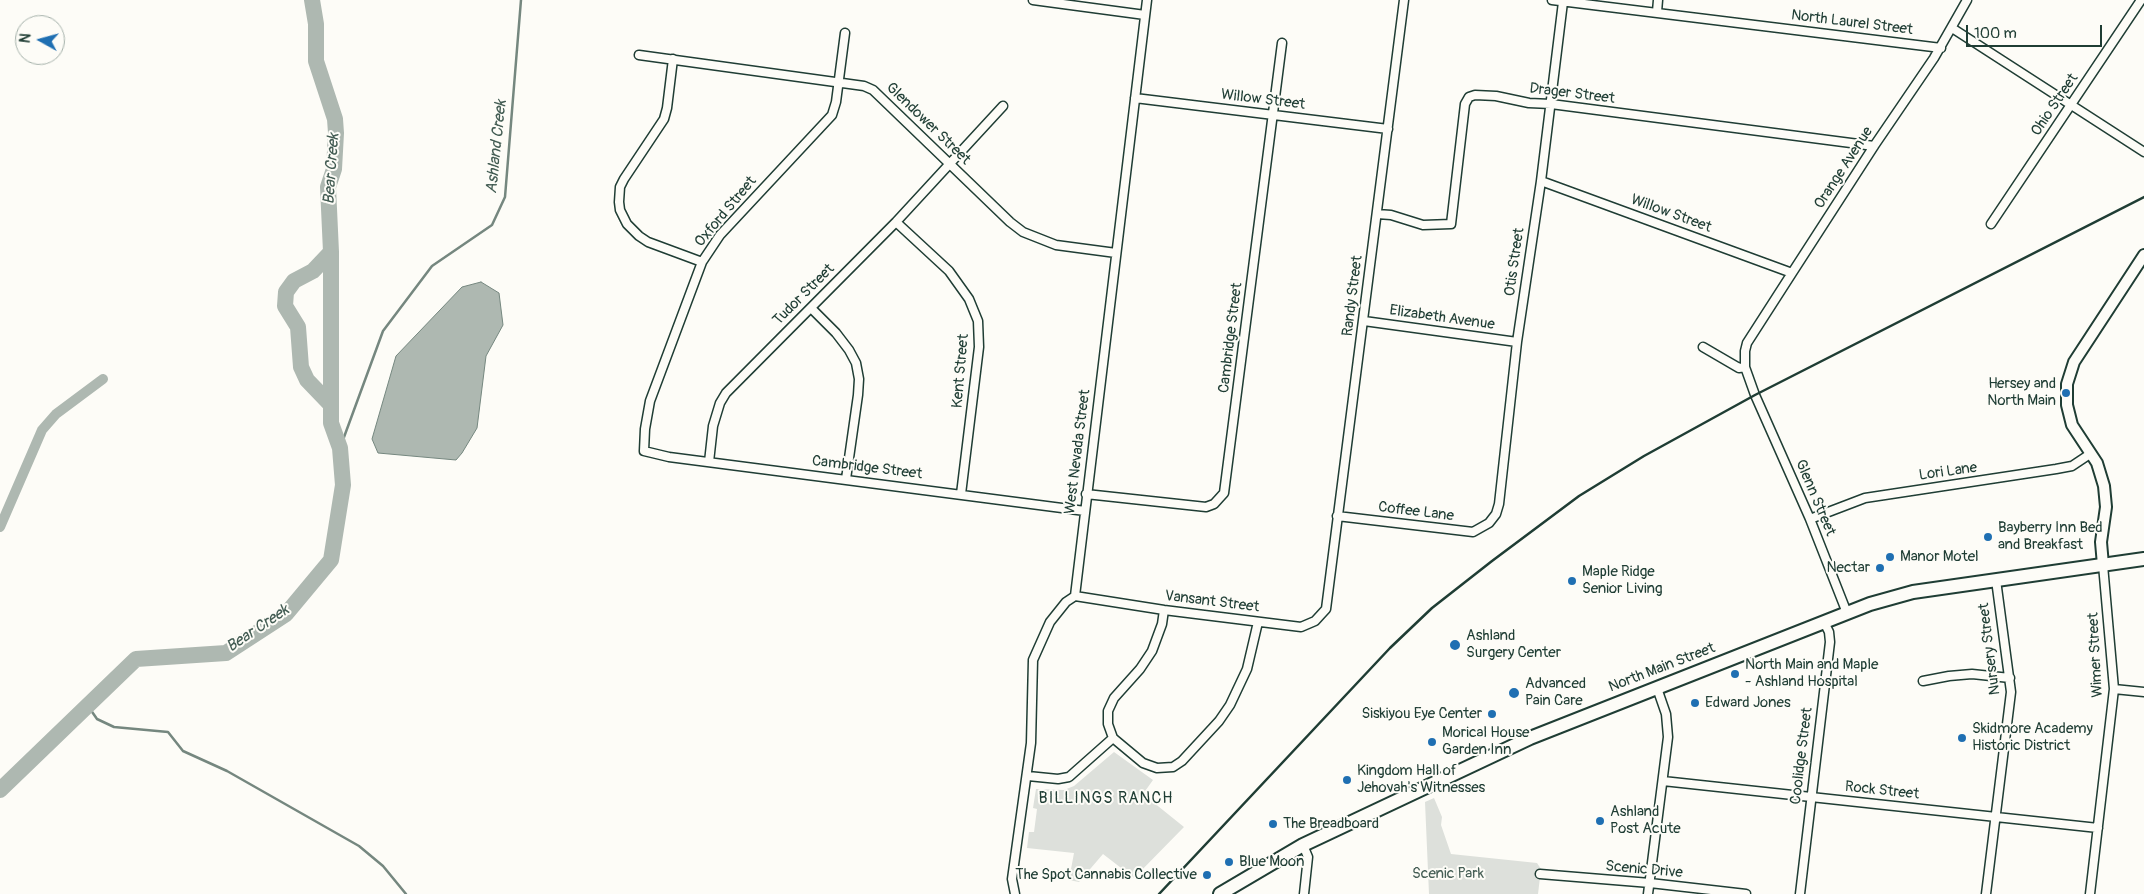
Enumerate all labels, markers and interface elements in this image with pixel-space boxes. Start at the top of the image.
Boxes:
street label: North Laurel Street [1790,7,1914,39]
north arrow [15,15,65,65]
scale bar [1969,15,2105,47]
text: 100 m [1974,24,2017,43]
text: N [17,32,35,44]
street label: Ohio Street [2028,70,2082,140]
street label: Glendower Street [882,79,974,169]
street label: Drager Street [1528,80,1616,108]
street label: Willow Street [1220,86,1306,114]
water label: Ashland Creek [483,99,511,195]
street label: Orange Avenue [1811,124,1877,212]
water label: Bear Creek [320,133,344,205]
street label: Oxford Street [691,173,761,251]
street label: Willow Street [1628,191,1714,237]
street label: Otis Street [1501,227,1529,297]
street label: Randy Street [1339,255,1367,337]
street label: Tudor Street [769,260,839,330]
street label: Cambridge Street [1215,282,1247,394]
street label: Elizabeth Avenue [1388,302,1496,334]
street label: Kent Street [949,333,973,409]
place label: Hersey and North Main [1987,375,2056,410]
marker: Hersey and North Main [2060,387,2072,399]
street label: West Nevada Street [1061,389,1095,515]
street label: Cambridge Street [811,452,923,484]
street label: Glenn Street [1791,457,1839,539]
street label: Lori Lane [1918,459,1978,485]
street label: Coffee Lane [1377,498,1455,526]
place label: Bayberry Inn Bed and Breakfast [1998,519,2103,554]
marker: Bayberry Inn Bed and Breakfast [1982,531,1994,543]
place label: Manor Motel [1900,548,1979,566]
marker: Manor Motel [1884,551,1896,563]
place label: Nectar [1826,559,1870,577]
marker: Nectar [1874,562,1886,574]
place label: Maple Ridge Senior Living [1582,563,1663,598]
marker: Maple Ridge Senior Living [1566,575,1578,587]
street label: Vansant Street [1164,587,1260,617]
water label: Bear Creek [223,601,293,657]
street label: Nursery Street [1975,602,2005,696]
street label: Wimer Street [2085,612,2107,698]
place label: Ashland Surgery Center [1466,627,1561,662]
marker: Ashland Surgery Center [1448,638,1462,652]
street label: North Main Street [1606,639,1718,697]
place label: North Main and Maple - Ashland Hospital [1745,656,1878,691]
marker: North Main and Maple - Ashland Hospital [1729,668,1741,680]
place label: Advanced Pain Care [1525,675,1586,710]
marker: Advanced Pain Care [1507,686,1521,700]
place label: Edward Jones [1705,694,1791,712]
marker: Edward Jones [1689,697,1701,709]
place label: Siskiyou Eye Center [1361,705,1482,723]
street label: Coolidge Street [1787,706,1817,806]
marker: Siskiyou Eye Center [1486,708,1498,720]
place label: Skidmore Academy Historic District [1972,720,2093,755]
place label: Morical House Garden Inn [1442,724,1529,759]
marker: Skidmore Academy Historic District [1956,732,1968,744]
marker: Morical House Garden Inn [1426,736,1438,748]
place label: Kingdom Hall of Jehovah's Witnesses [1357,762,1485,797]
marker: Kingdom Hall of Jehovah's Witnesses [1341,774,1353,786]
street label: Rock Street [1844,778,1920,804]
district label: BILLINGS RANCH [1037,789,1175,809]
place label: Ashland Post Acute [1610,803,1681,838]
place label: The Breadboard [1283,815,1379,833]
marker: Ashland Post Acute [1594,815,1606,827]
marker: The Breadboard [1267,818,1279,830]
place label: Blue Moon [1239,853,1305,871]
marker: Blue Moon [1223,856,1235,868]
street label: Scenic Drive [1605,858,1683,882]
park label: Scenic Park [1412,865,1484,883]
place label: The Spot Cannabis Collective [1015,866,1197,884]
marker: The Spot Cannabis Collective [1201,869,1213,881]

